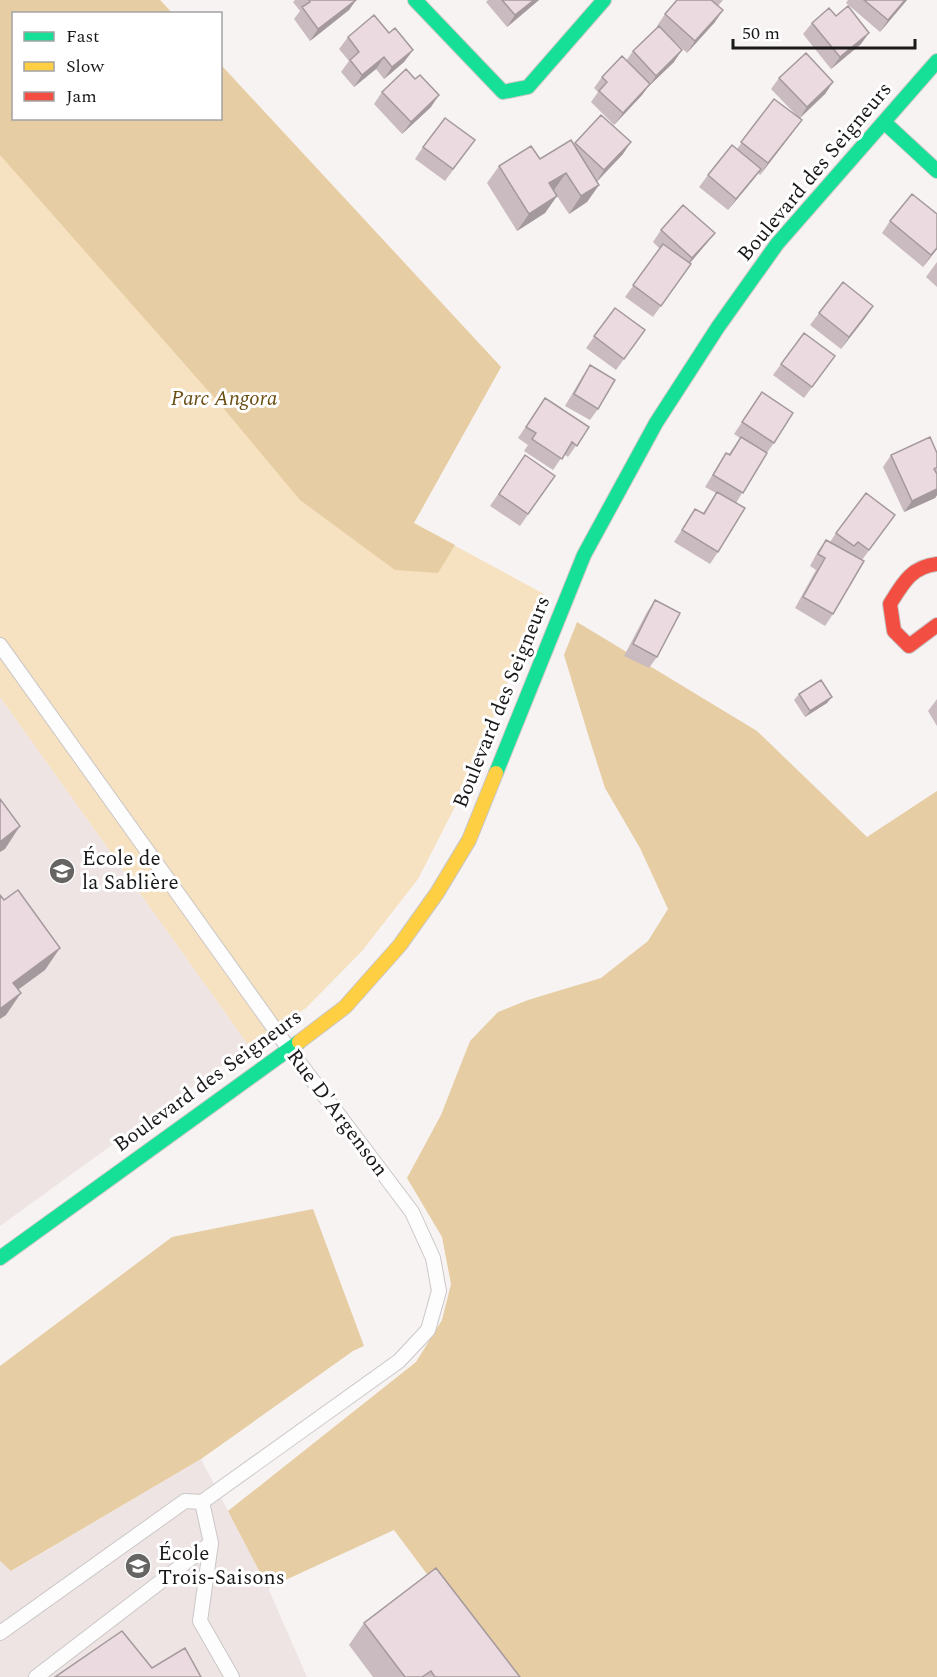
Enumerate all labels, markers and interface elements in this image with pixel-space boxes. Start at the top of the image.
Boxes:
legend [12,12,222,120]
scale bar [733,12,914,50]
text: 50 m [742,20,780,47]
text: Fast [66,23,99,50]
text: Slow [66,53,105,80]
street label: Boulevard des Seigneurs [730,75,900,269]
text: Jam [66,83,97,110]
park label: Parc Angora [171,383,278,415]
street label: Boulevard des Seigneurs [445,591,559,813]
place label: École de la Sablière [82,843,179,899]
school or university icon: École de la Sablière [47,856,77,886]
street label: Boulevard des Seigneurs [107,1001,309,1161]
street label: Rue D'Argenson [278,1042,396,1184]
place label: École Trois-Saisons [158,1538,285,1594]
school or university icon: École Trois-Saisons [123,1551,153,1581]

